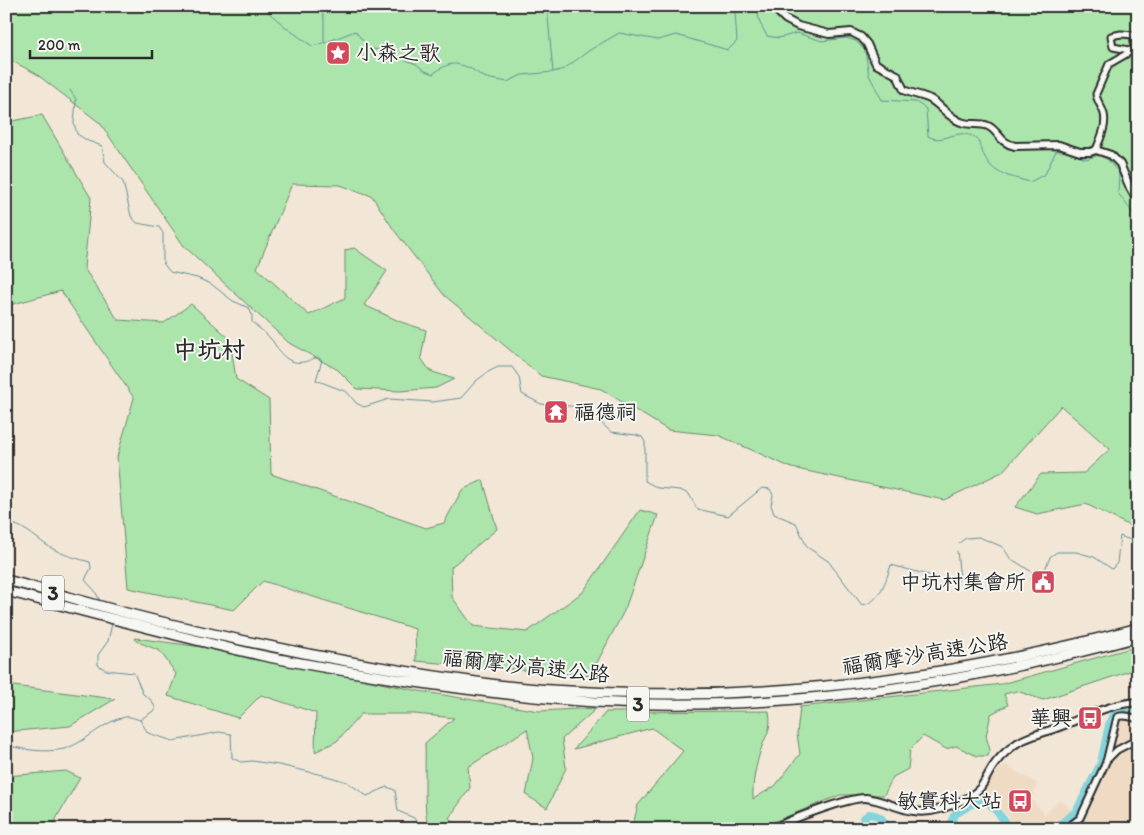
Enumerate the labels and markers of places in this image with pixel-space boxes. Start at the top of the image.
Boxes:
place icon: 小森之歌 [325,40,351,66]
place label: 小森之歌 [356,40,440,65]
temple icon: 福德祠 [543,399,569,425]
place label: 福德祠 [574,399,637,424]
place label: 中坑村集會所 [900,569,1026,594]
public building icon: 中坑村集會所 [1030,569,1056,595]
place label: 華興 [1030,705,1072,730]
bus stop icon: 華興 [1077,705,1103,731]
place label: 敏實科大站 [897,788,1002,813]
bus stop icon: 敏實科大站 [1007,788,1033,814]

